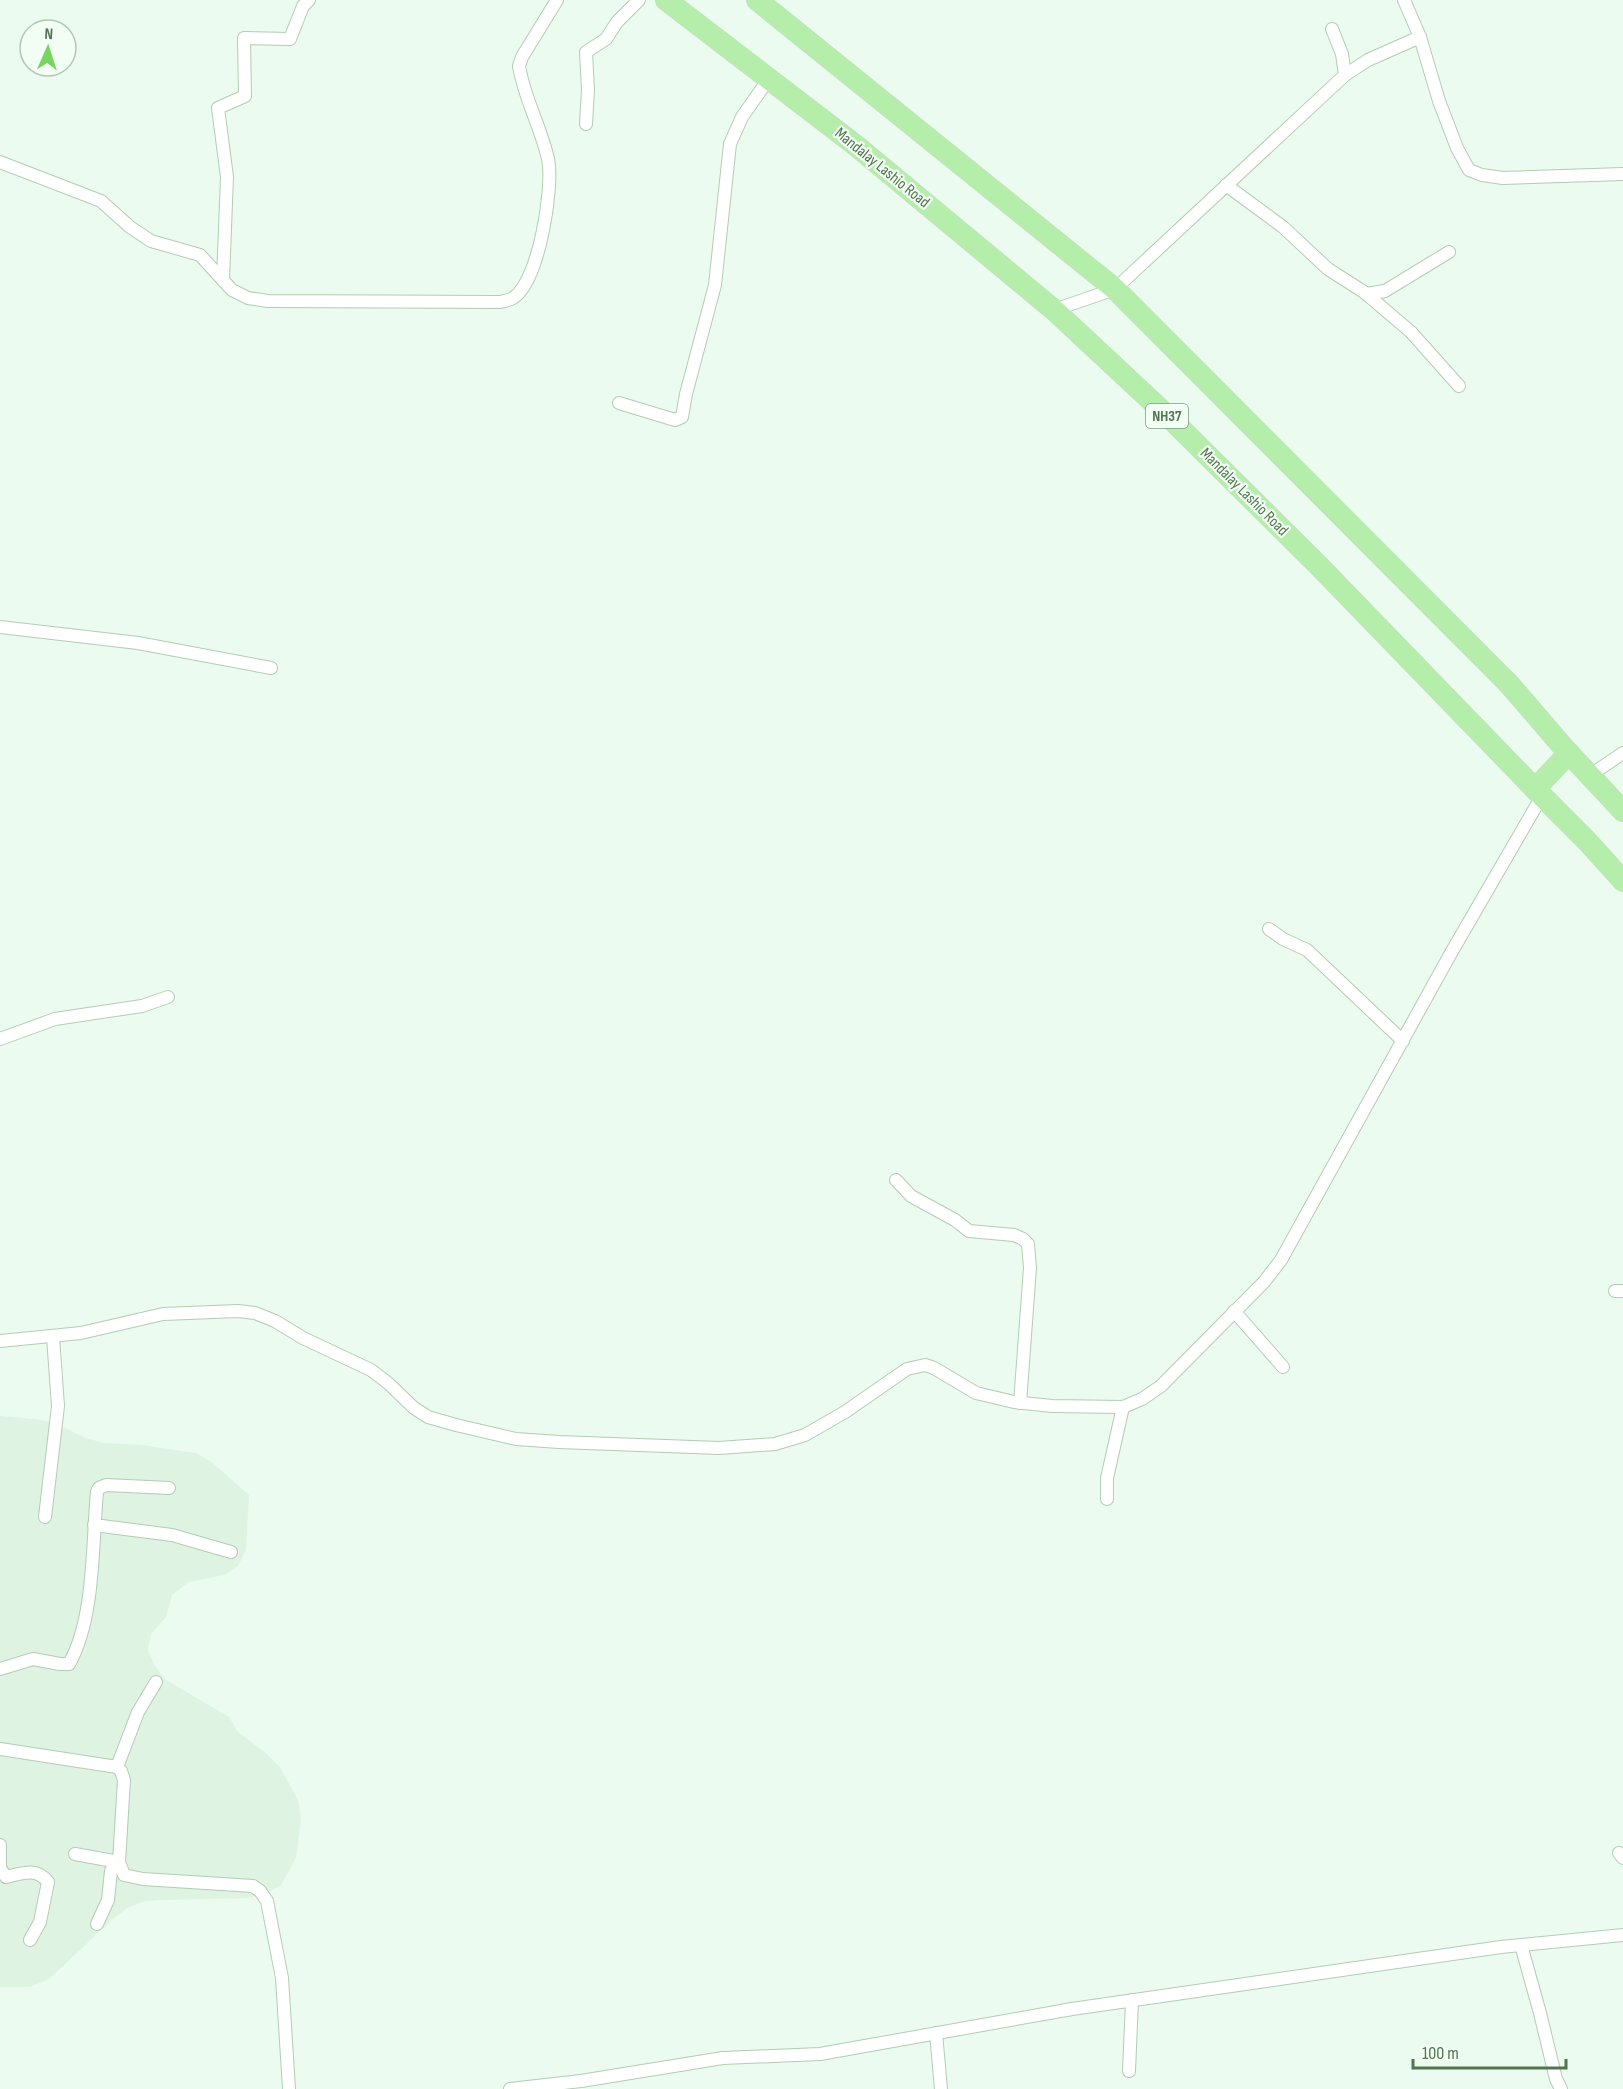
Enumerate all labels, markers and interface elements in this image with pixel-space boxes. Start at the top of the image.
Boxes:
north arrow [18,18,78,78]
text: N [44,25,53,44]
street label: Mandalay Lashio Road [831,124,933,212]
road number: NH37 [1146,404,1188,428]
street label: Mandalay Lashio Road [1196,444,1292,540]
scale bar [1413,2032,1566,2070]
text: 100 m [1422,2043,1459,2064]

